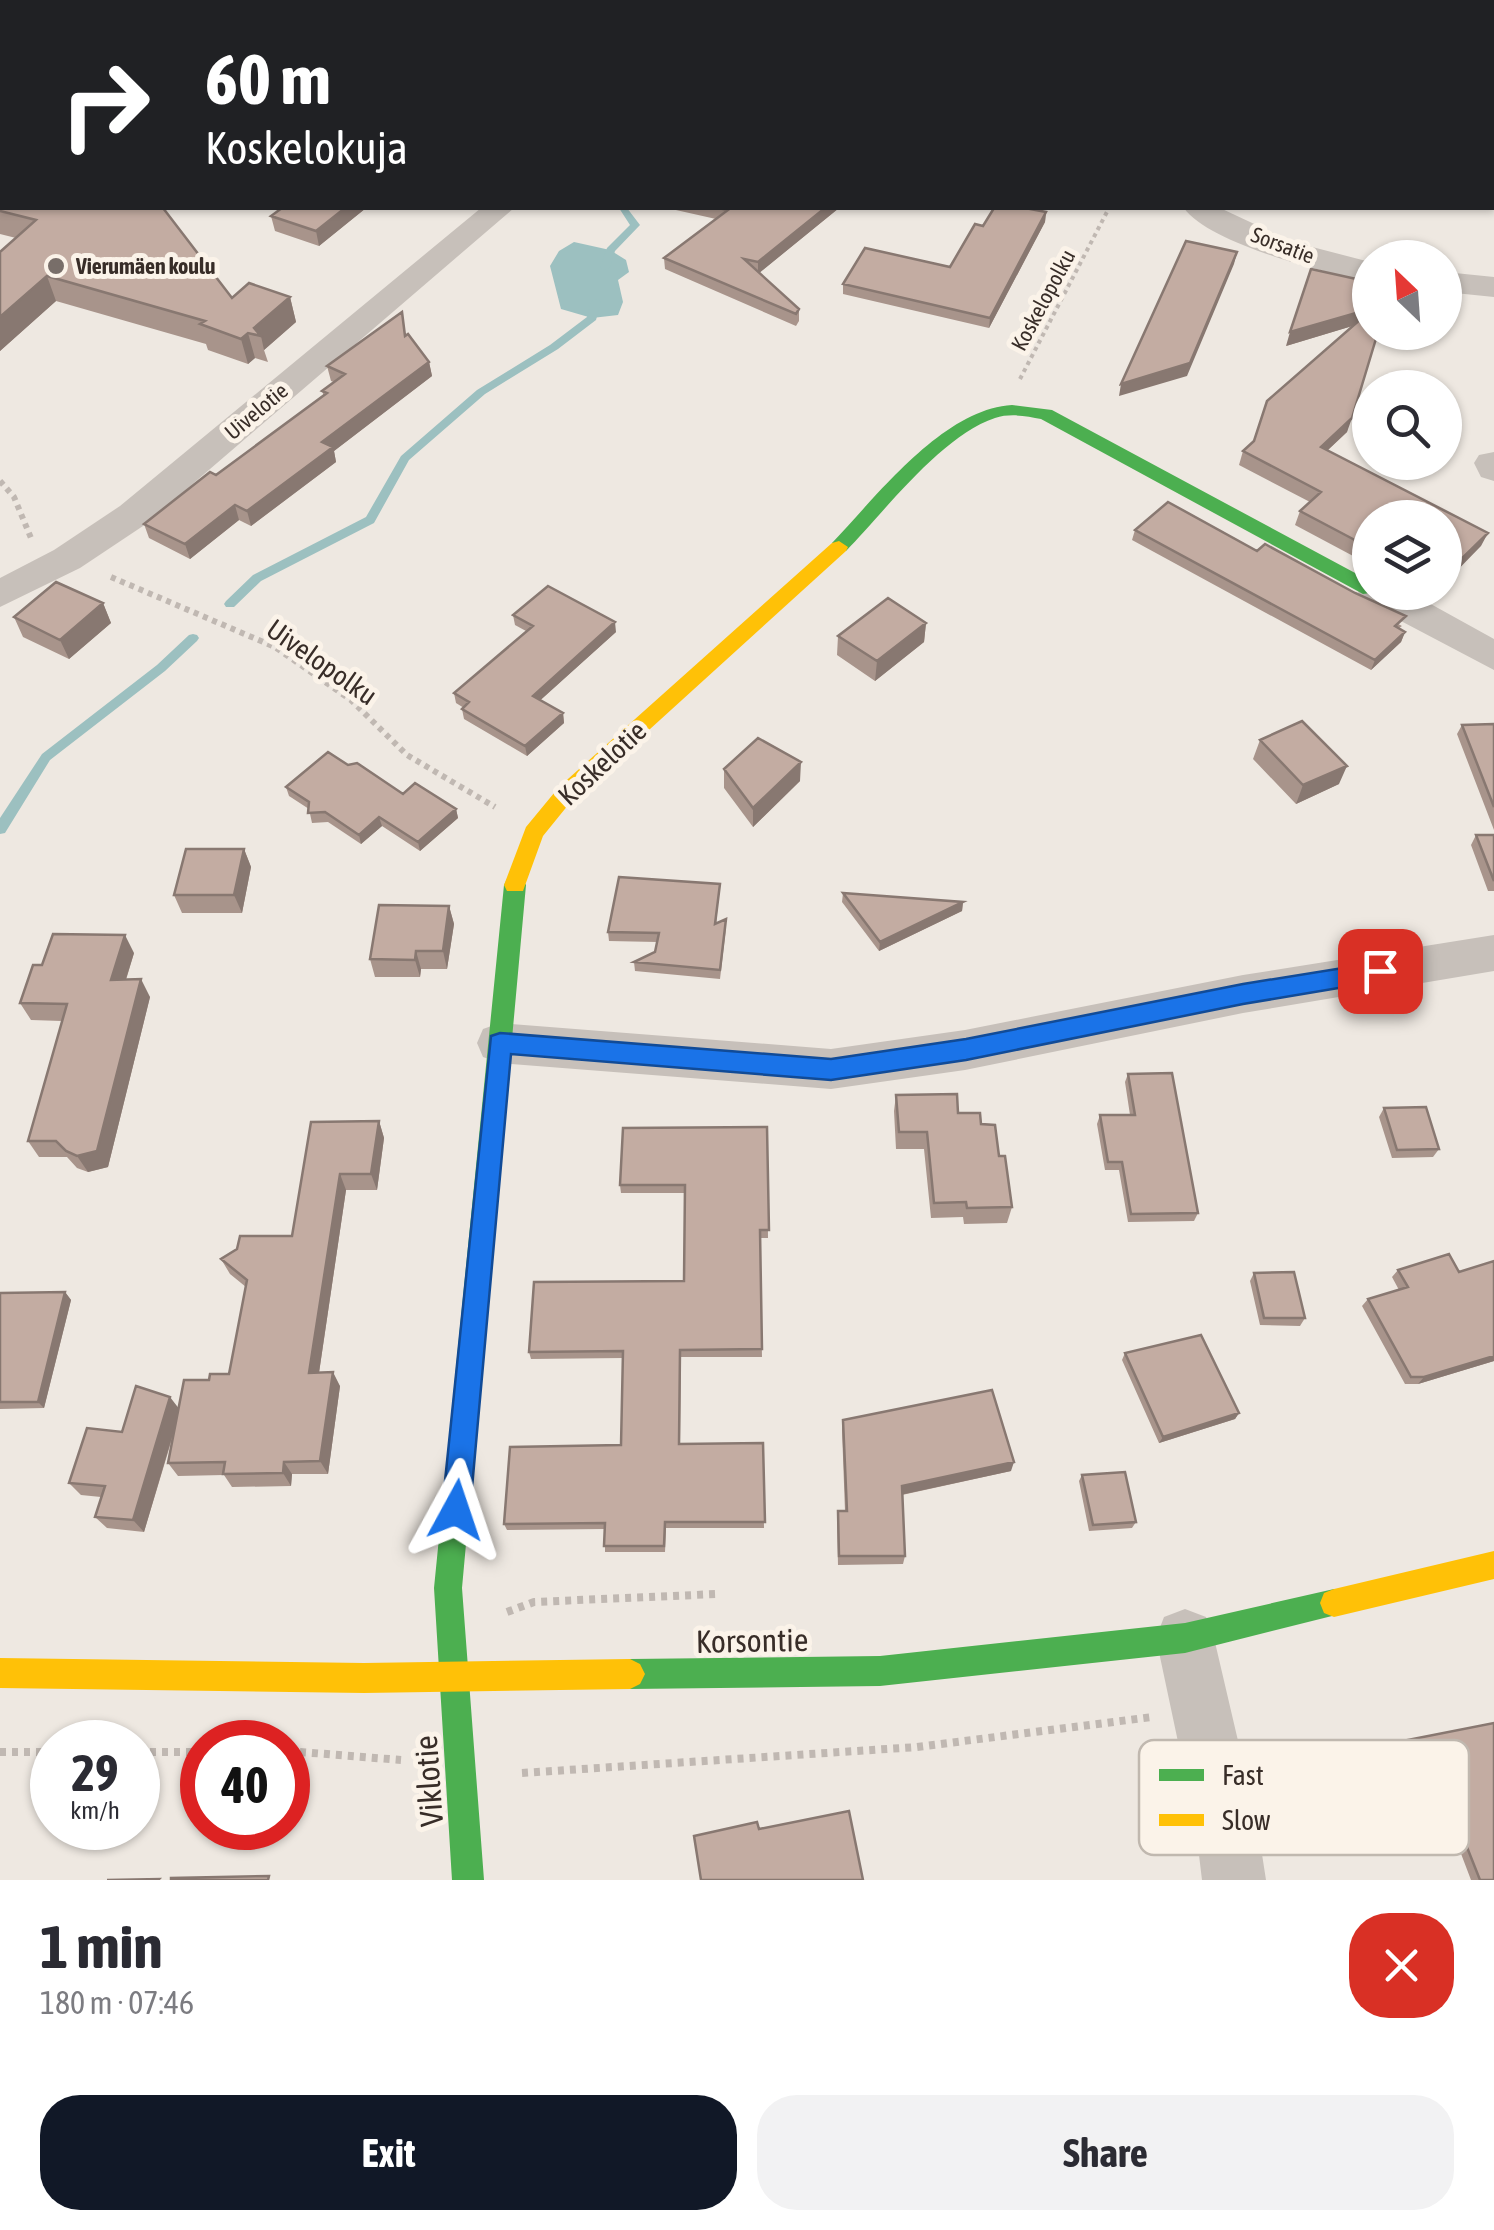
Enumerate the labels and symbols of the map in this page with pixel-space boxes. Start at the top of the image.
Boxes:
street label: Sorsatie [1248,221,1318,269]
north arrow [1352,240,1462,350]
street label: Koskelopolku [1006,245,1080,355]
place label: Vierumäen koulu [75,253,215,279]
marker: Vierumäen koulu [45,255,67,277]
street label: Uivelotie [219,377,293,445]
street label: Uivelopolku [261,612,383,712]
street label: Koskelotie [552,714,652,812]
pin [1338,929,1423,1014]
position arrow [404,1458,508,1562]
street label: Korsontie [695,1621,809,1660]
speed limit sign: 40 [180,1720,310,1850]
street label: Viklotie [407,1734,450,1828]
legend [1139,1740,1469,1855]
text: Fast [1222,1759,1264,1791]
text: Slow [1222,1804,1271,1836]

